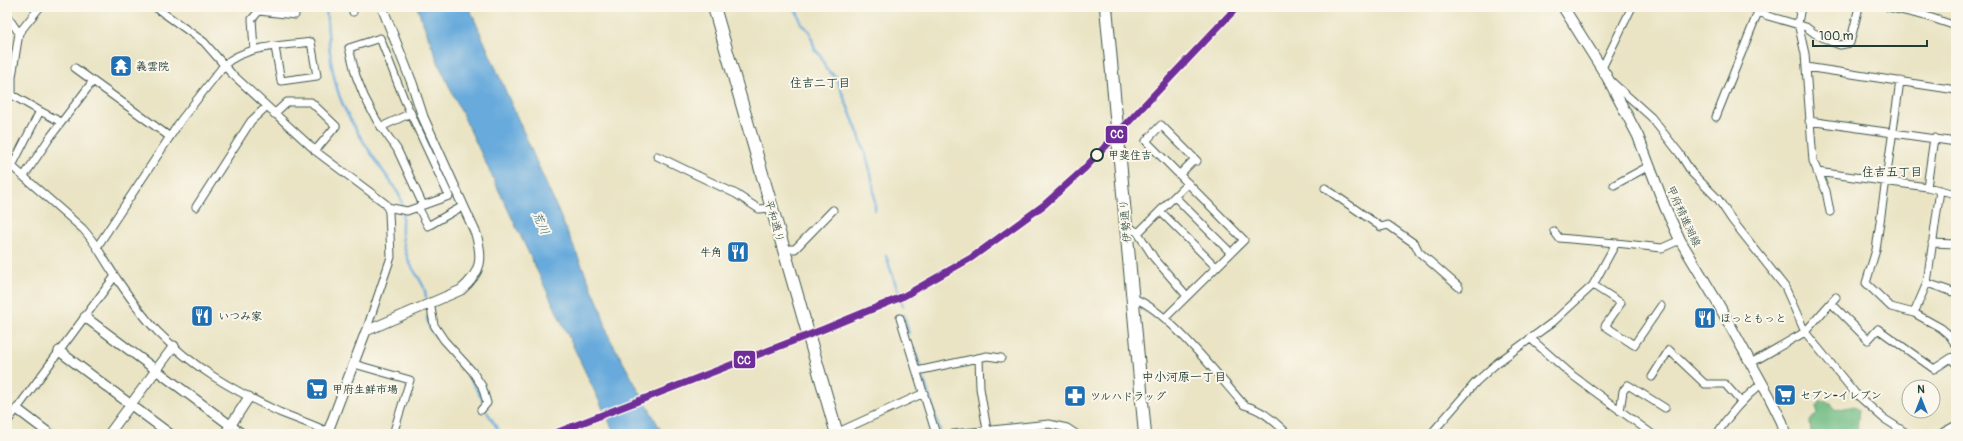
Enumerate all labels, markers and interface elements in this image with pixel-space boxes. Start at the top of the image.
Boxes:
scale bar [1813,22,1927,48]
text: 100 m [1819,29,1854,44]
temple icon: 義雲院 [108,53,134,79]
place label: 義雲院 [136,60,169,73]
district label: 住吉二丁目 [790,76,850,91]
line badge: CC [1105,125,1128,144]
text: CC [1110,128,1124,141]
marker: 甲斐住吉 [1090,148,1104,162]
place label: 甲斐住吉 [1108,149,1152,162]
district label: 住吉五丁目 [1862,165,1922,180]
street label: 甲府精進湖線 [1664,184,1703,249]
street label: 平和通り [762,198,787,244]
street label: 伊勢通り [1117,198,1134,243]
water label: 荒川 [529,209,552,237]
restaurant icon: 牛角 [725,239,751,265]
place label: 牛角 [700,246,722,259]
restaurant icon: いつみ家 [189,303,215,329]
restaurant icon: ほっともっと [1692,305,1718,331]
place label: いつみ家 [218,310,262,323]
place label: ほっともっと [1720,312,1786,325]
line badge: CC [733,350,756,369]
text: CC [737,354,751,367]
district label: 中小河原一丁目 [1142,370,1226,385]
supermarket icon: 甲府生鮮市場 [304,376,330,402]
north arrow [1901,379,1941,419]
supermarket icon: セブン-イレブン [1772,382,1798,408]
place label: 甲府生鮮市場 [332,383,398,396]
pharmacy icon: ツルハドラッグ [1062,383,1088,409]
text: N [1917,383,1925,396]
place label: セブン-イレブン [1800,389,1882,402]
place label: ツルハドラッグ [1090,390,1166,403]

